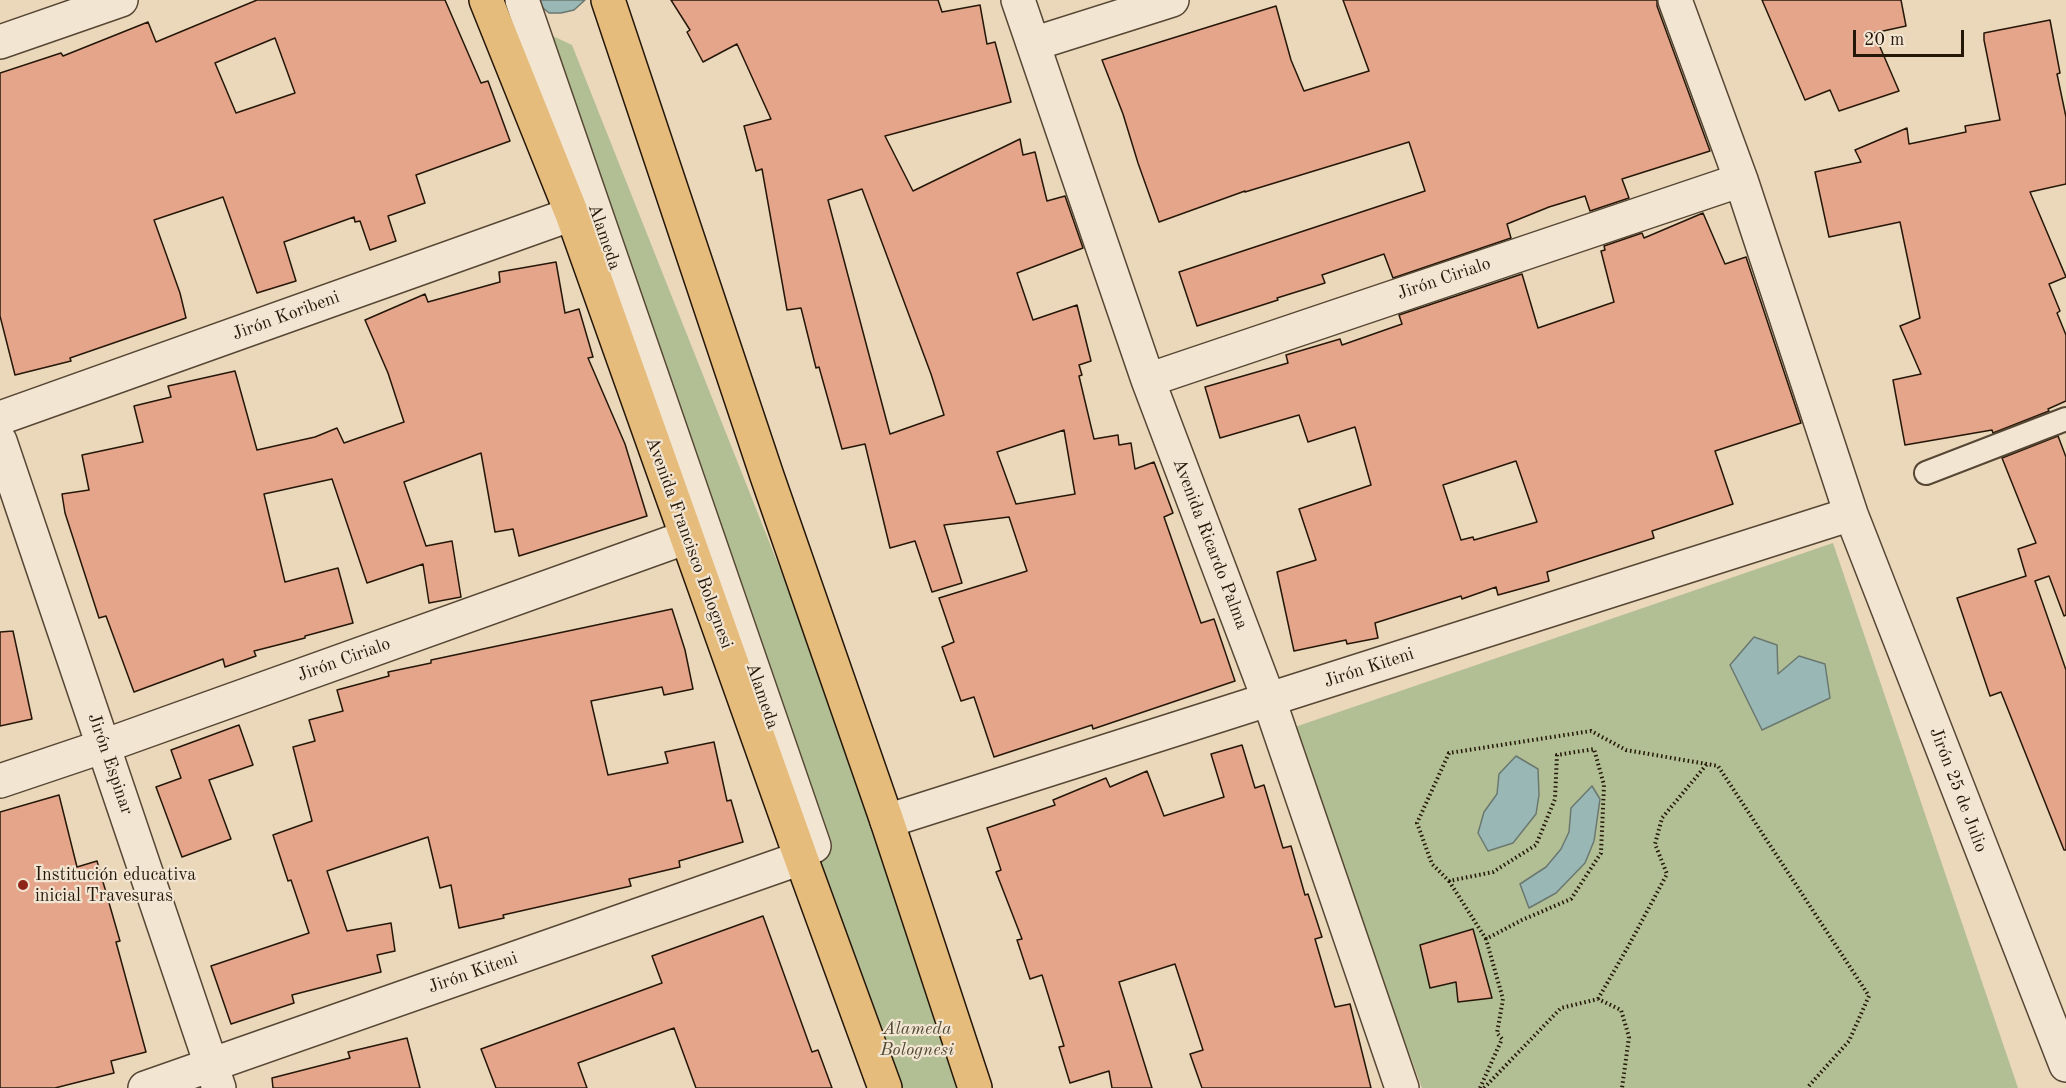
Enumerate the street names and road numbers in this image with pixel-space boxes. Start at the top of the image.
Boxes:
street label: Alameda [583,201,625,273]
street label: Jirón Cirialo [1394,253,1494,305]
street label: Jirón Koribeni [229,287,343,345]
street label: Avenida Francisco Bolognesi [641,434,737,652]
street label: Avenida Ricardo Palma [1167,456,1253,632]
street label: Jirón Cirialo [295,633,393,687]
street label: Jirón Kiteni [1321,643,1417,693]
street label: Alameda [741,660,783,732]
street label: Jirón Espinar [83,710,137,818]
street label: Jirón 25 de Julio [1924,724,1992,856]
street label: Jirón Kiteni [425,948,521,998]

